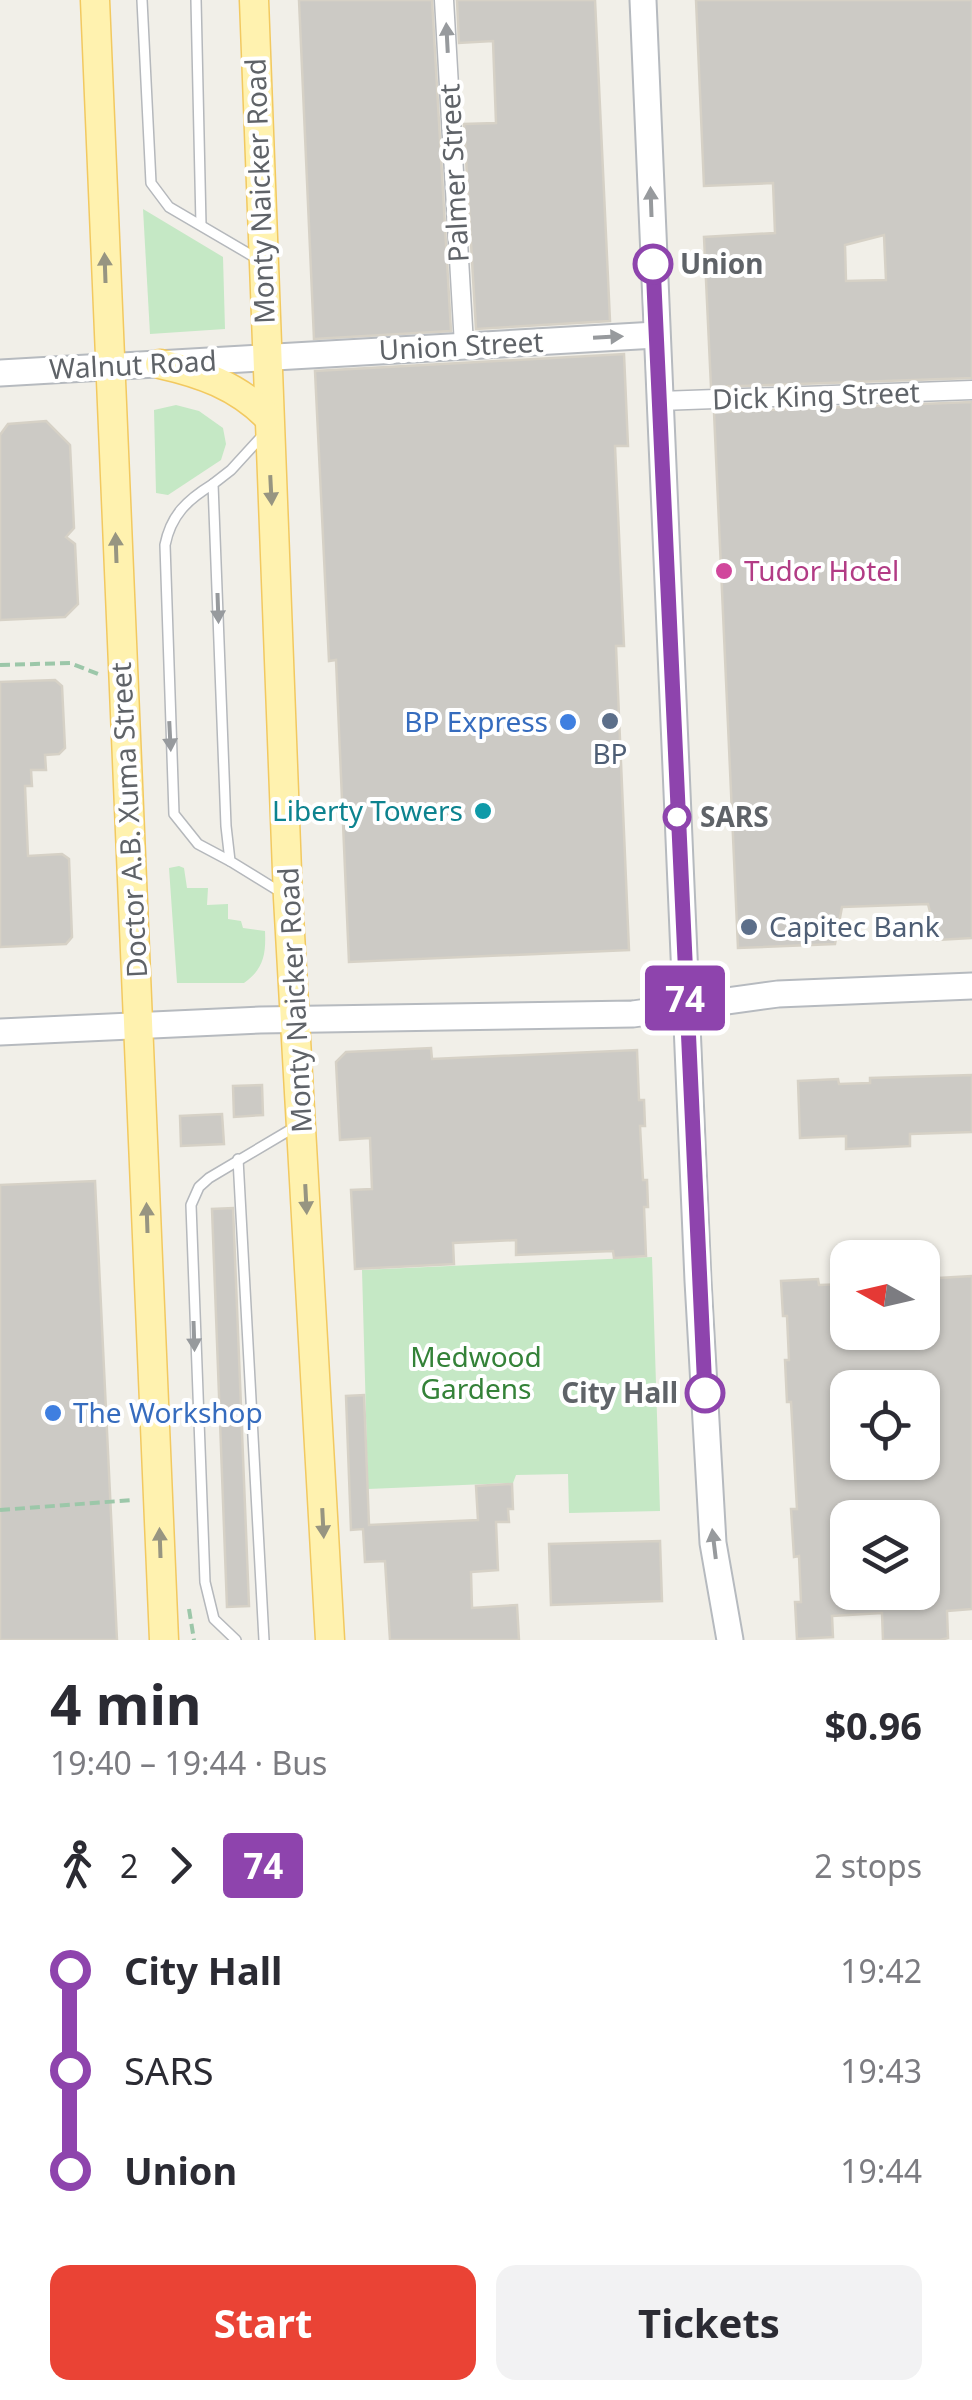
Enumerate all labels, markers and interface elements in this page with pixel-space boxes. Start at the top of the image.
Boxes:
one-way arrow [439,22,455,54]
street label: Monty Naicker Road [235,58,283,325]
street label: Palmer Street [429,83,477,263]
one-way arrow [643,186,659,218]
place label: Union [680,244,763,282]
marker: Union [634,245,672,283]
one-way arrow [96,251,112,283]
street label: Union Street [378,322,544,368]
one-way arrow [592,329,624,345]
street label: Walnut Road [48,341,218,387]
street label: Dick King Street [711,372,921,418]
one-way arrow [263,474,279,506]
one-way arrow [108,532,124,564]
place label: Tudor Hotel [744,551,899,589]
marker: Tudor Hotel [713,560,735,582]
one-way arrow [211,592,227,624]
street label: Doctor A.B. Xuma Street [101,661,155,979]
place label: BP Express [404,702,548,740]
marker: BP [599,710,621,732]
marker: BP Express [557,711,579,733]
one-way arrow [162,721,178,752]
place label: BP [592,734,628,772]
place label: Liberty Towers [272,791,463,829]
place label: SARS [700,797,769,835]
marker: Liberty Towers [472,800,494,822]
marker: SARS [664,804,690,830]
street label: Monty Naicker Road [268,866,320,1134]
place label: Capitec Bank [769,907,940,945]
marker: Capitec Bank [738,916,760,938]
line badge: 74 [640,966,730,1030]
text: 74 [665,975,705,1022]
one-way arrow [298,1183,314,1215]
one-way arrow [139,1201,155,1233]
north arrow [830,1240,940,1350]
map controls [830,1240,940,1610]
one-way arrow [187,1321,203,1352]
park label: Medwood Gardens [410,1337,542,1407]
button: locate [830,1370,940,1480]
place label: City Hall [561,1373,678,1411]
marker: City Hall [686,1374,724,1412]
place label: The Workshop [73,1393,263,1431]
marker: The Workshop [42,1402,64,1424]
button: layers [830,1500,940,1610]
one-way arrow [315,1508,331,1540]
one-way arrow [152,1526,168,1558]
one-way arrow [706,1527,722,1559]
text: 4 min [50,1666,202,1741]
text: $0.96 [824,1699,922,1751]
text: 19:40 – 19:44 · Bus [50,1741,327,1784]
icon: walk [50,1838,105,1893]
icon: forward [153,1838,208,1893]
text: 74 [243,1842,283,1889]
text: 2 [120,1844,138,1887]
text: 2 stops [814,1844,922,1887]
text: City Hall [124,1944,282,1996]
text: 19:42 [840,1949,922,1992]
text: SARS [124,2044,214,2096]
text: 19:43 [840,2049,922,2092]
text: Union [124,2144,237,2196]
text: 19:44 [840,2149,922,2192]
button: Start [50,2265,476,2380]
button: Tickets [496,2265,922,2380]

